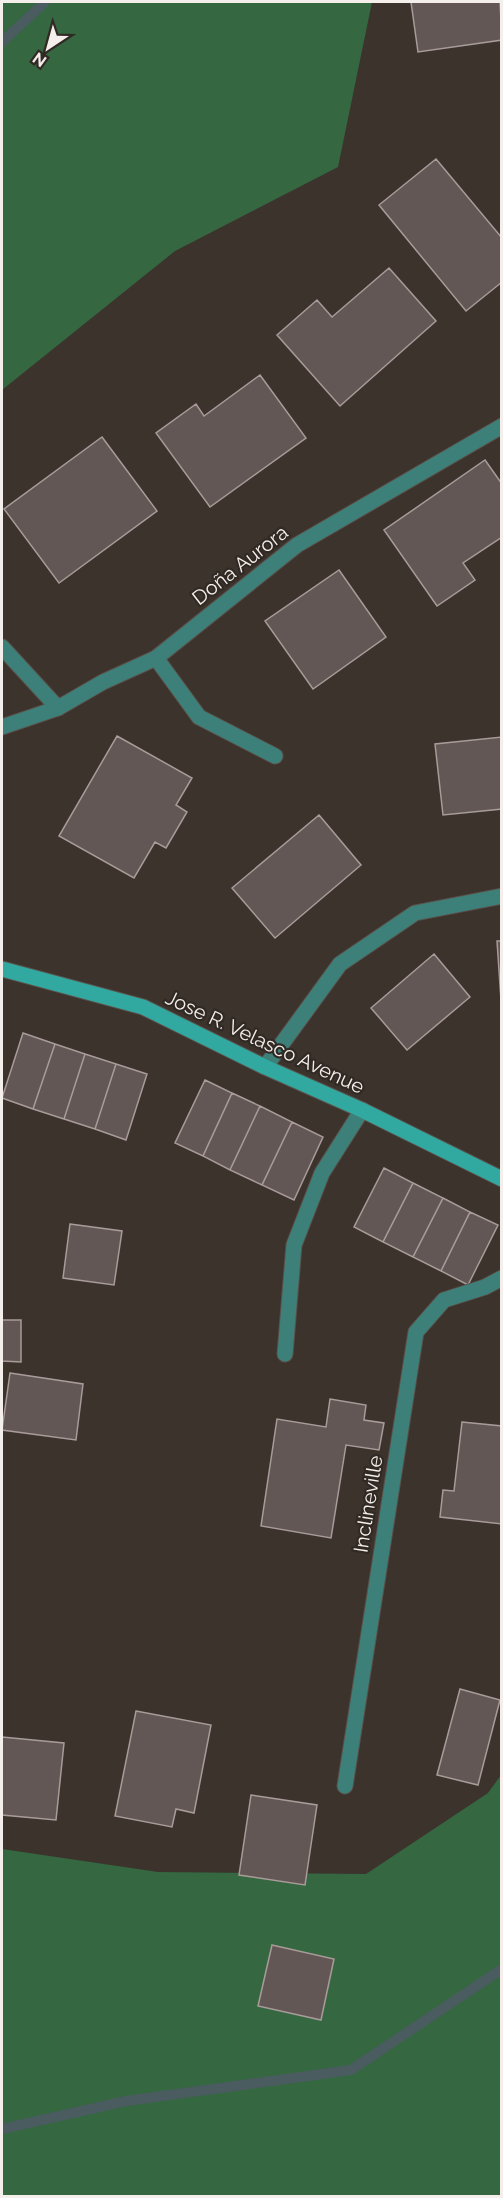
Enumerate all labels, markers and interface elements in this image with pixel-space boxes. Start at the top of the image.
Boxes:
north arrow [18,18,78,78]
text: N [29,48,50,71]
street label: Doña Aurora [187,520,293,610]
street label: Jose R. Velasco Avenue [162,985,368,1099]
street label: Inclineville [348,1453,388,1554]

